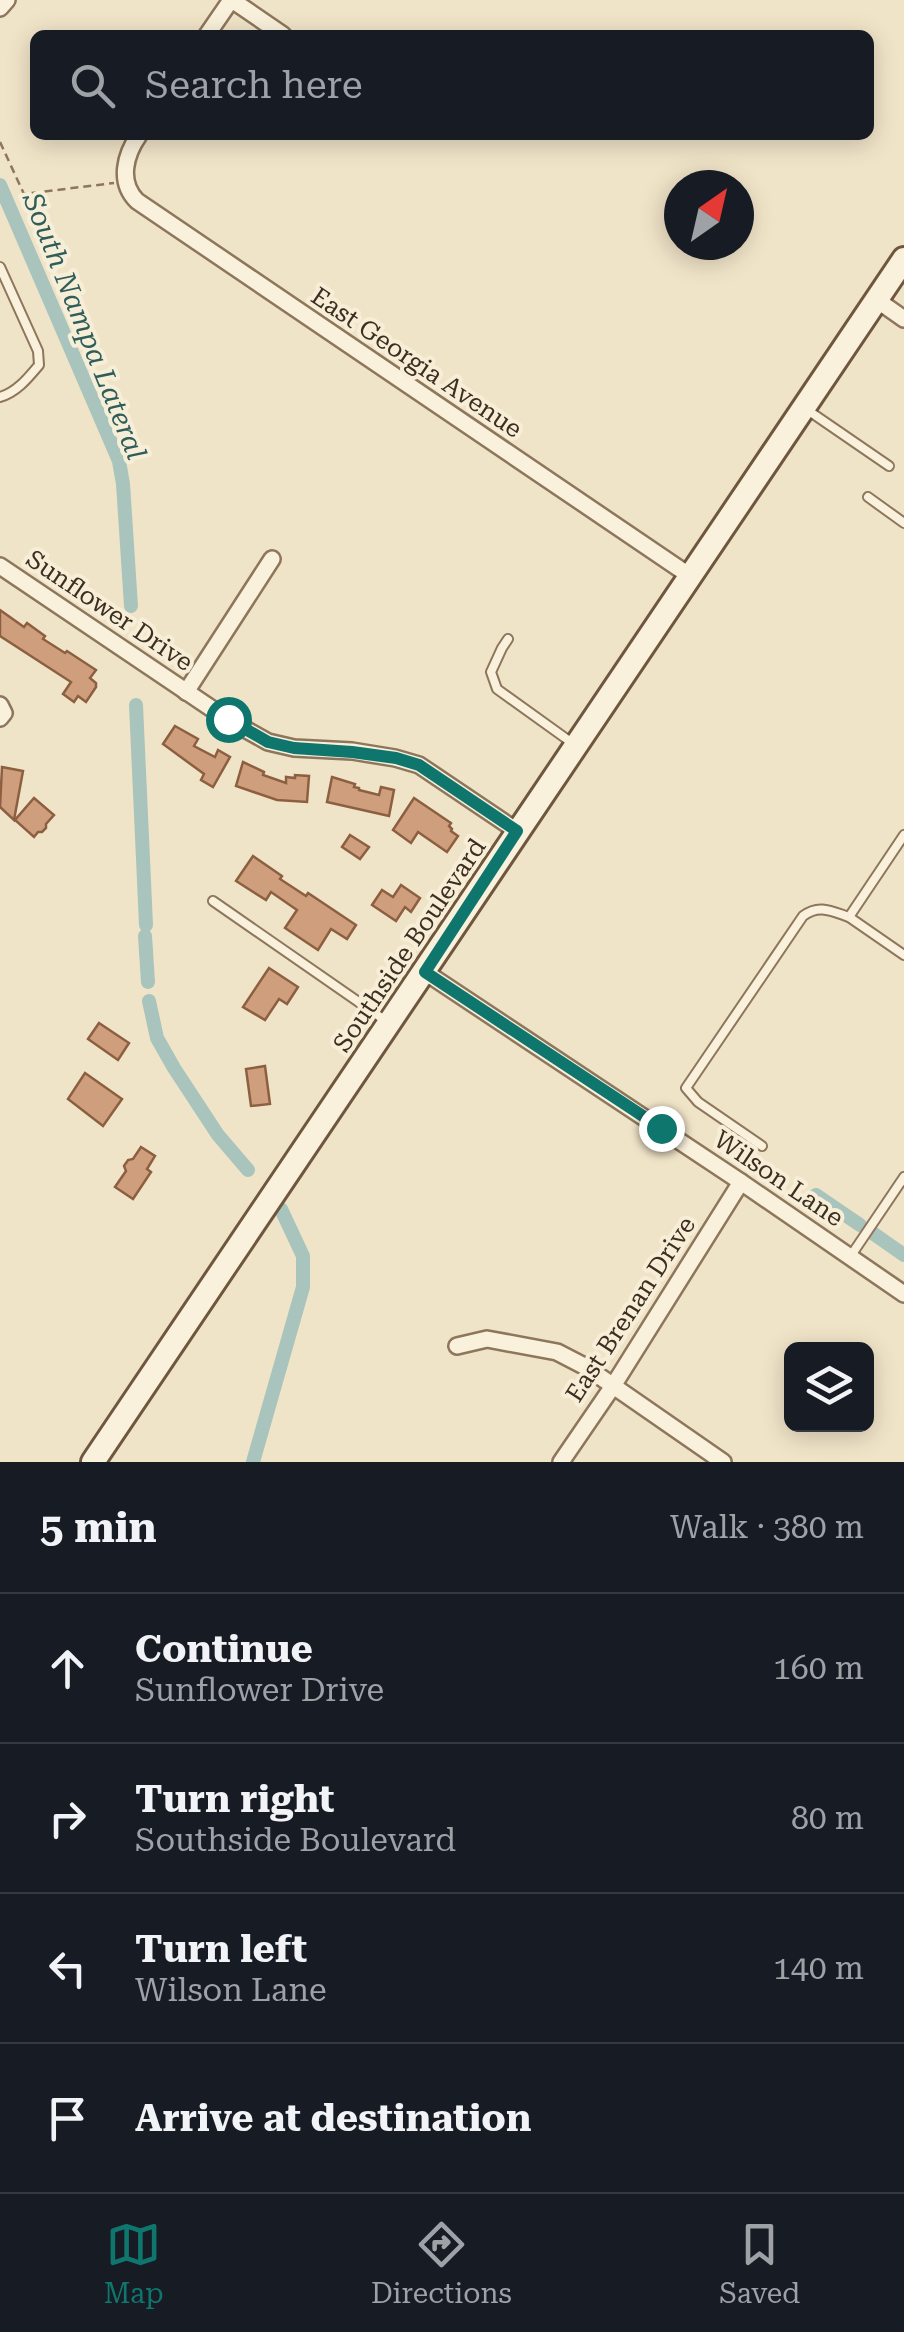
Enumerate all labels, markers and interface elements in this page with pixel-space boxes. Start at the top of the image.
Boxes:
search box [30,30,874,140]
icon: search [65,58,120,113]
text: Search here [145,63,363,107]
north arrow [664,170,754,260]
water label: South Nampa Lateral [16,187,153,464]
street label: East Georgia Avenue [306,281,528,444]
street label: Sunflower Drive [21,544,199,677]
route start [206,697,252,743]
street label: Southside Boulevard [327,833,492,1057]
route end [639,1106,685,1152]
street label: Wilson Lane [709,1125,849,1232]
street label: East Brenan Drive [560,1211,701,1407]
map controls [784,1342,874,1432]
button: layers [784,1342,874,1432]
text: 5 min [40,1503,157,1552]
text: Walk · 380 m [670,1508,864,1546]
text: Continue [135,1627,313,1671]
icon: ahead [40,1641,95,1696]
text: 160 m [773,1649,864,1687]
text: Sunflower Drive [135,1671,384,1709]
text: Turn right [135,1777,334,1821]
icon: right [40,1791,95,1846]
text: 80 m [791,1799,864,1837]
text: Southside Boulevard [135,1821,456,1859]
text: Turn left [135,1927,307,1971]
icon: left [40,1941,95,1996]
text: 140 m [773,1949,864,1987]
text: Wilson Lane [135,1971,327,2009]
icon: arrive [40,2091,95,2146]
text: Arrive at destination [135,2096,531,2140]
tab: Map [104,2217,164,2310]
tab: Directions [371,2217,512,2310]
tab: Saved [719,2217,800,2310]

